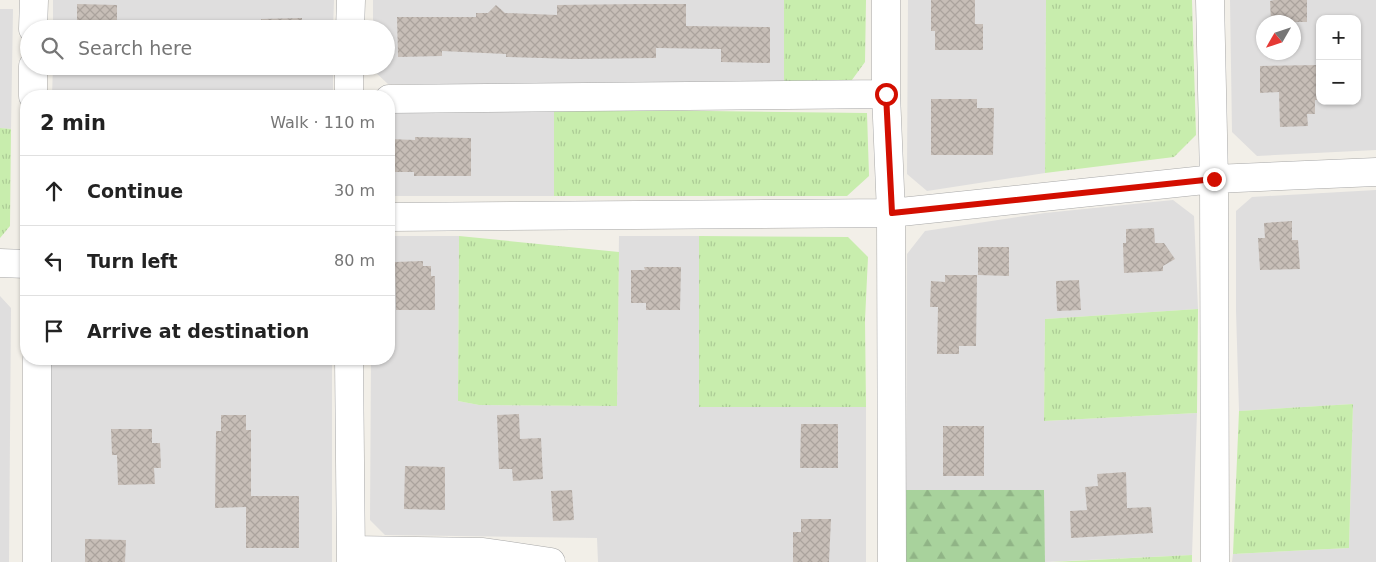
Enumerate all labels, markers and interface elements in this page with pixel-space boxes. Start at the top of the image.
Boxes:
north arrow [1256,15,1301,60]
map controls [1316,15,1361,105]
button: + [1316,15,1361,60]
search box [20,20,395,75]
icon: search [38,34,66,62]
text: Search here [78,37,192,59]
button: − [1316,60,1361,105]
route start [875,83,898,106]
text: 2 min [40,111,106,135]
text: Walk · 110 m [270,113,375,132]
route end [1203,168,1226,191]
icon: ahead [40,177,68,205]
text: Continue [87,180,183,202]
text: 30 m [334,181,375,200]
icon: left [40,247,68,275]
text: Turn left [87,250,178,272]
text: 80 m [334,251,375,270]
icon: arrive [40,317,68,345]
text: Arrive at destination [87,320,309,342]

